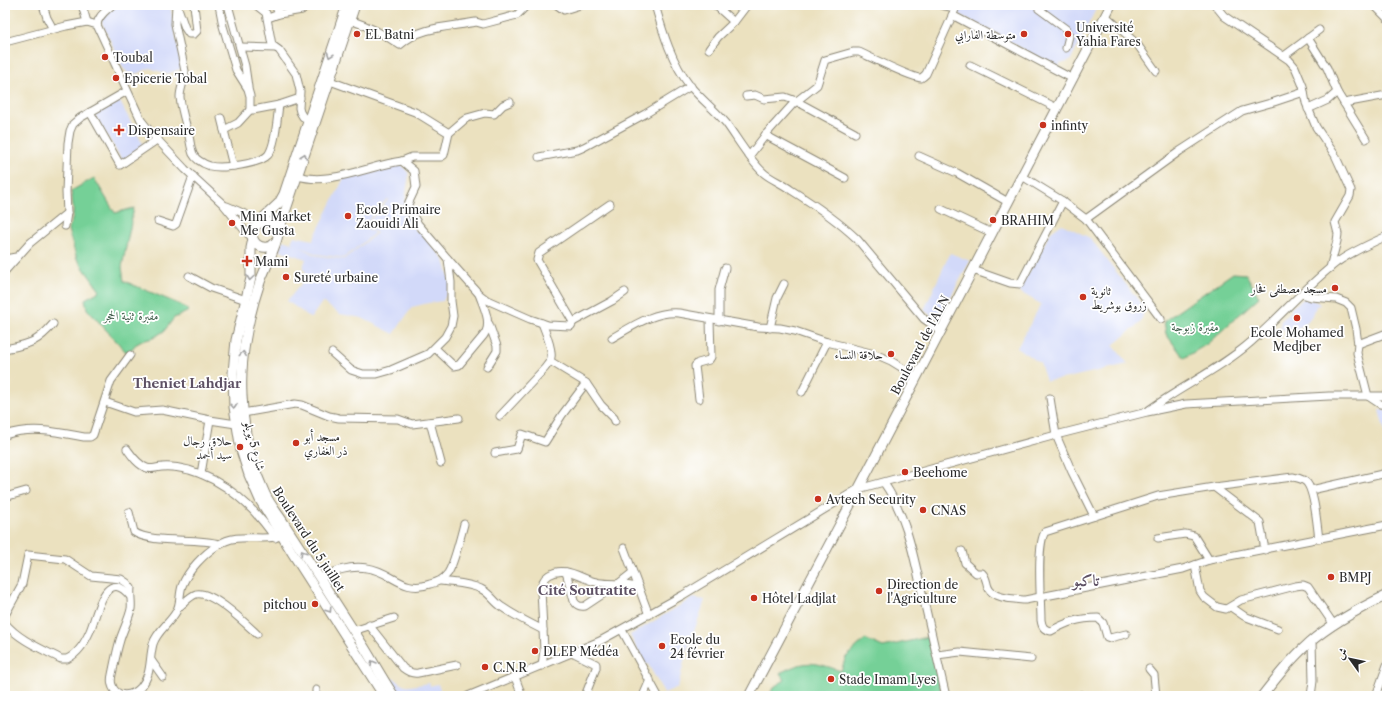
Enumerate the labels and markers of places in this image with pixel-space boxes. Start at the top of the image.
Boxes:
place label: Université Yahia Fares [1075,20,1141,49]
place label: EL Batni [365,27,414,42]
place label: متوسطة الفارابي [955,27,1016,45]
marker: EL Batni [352,29,362,39]
marker: متوسطة الفارابي [1019,29,1029,39]
marker: Université Yahia Fares [1063,29,1073,39]
place label: Toubal [113,50,153,65]
marker: Toubal [100,52,110,62]
place label: Epicerie Tobal [124,71,207,86]
marker: Epicerie Tobal [111,73,121,83]
place label: infinty [1051,118,1088,133]
marker: infinty [1038,120,1048,130]
place label: Dispensaire [128,123,195,138]
marker: Dispensaire [113,124,125,136]
place label: Ecole Primaire Zaouidi Ali [356,202,441,231]
place label: Mini Market Me Gusta [240,209,312,238]
marker: Ecole Primaire Zaouidi Ali [343,211,353,221]
place label: BRAHIM [1001,213,1054,228]
marker: BRAHIM [988,215,998,225]
marker: Mini Market Me Gusta [227,218,237,228]
place label: Mami [255,254,289,269]
marker: Mami [242,256,252,266]
place label: Sureté urbaine [294,270,379,285]
marker: Sureté urbaine [281,272,291,282]
place label: مسجد مصطفى فخار [1250,281,1327,298]
place label: ثانوية زروق بوشريط [1091,283,1147,313]
marker: مسجد مصطفى فخار [1330,283,1340,293]
marker: ثانوية زروق بوشريط [1078,292,1088,302]
marker: Ecole Mohamed Medjber [1292,313,1302,323]
place label: Ecole Mohamed Medjber [1250,325,1345,354]
place label: حلاقة النساء [834,347,883,362]
marker: حلاقة النساء [886,349,896,359]
place label: مسجد أبو ذر الغفاري [303,429,348,461]
place label: حلاق رجال سيد أحمد [183,433,232,462]
marker: مسجد أبو ذر الغفاري [291,438,301,448]
marker: حلاق رجال سيد أحمد [235,442,245,452]
place label: Beehome [913,465,968,480]
marker: Beehome [900,467,910,477]
place label: Avtech Security [825,492,916,507]
marker: Avtech Security [813,494,823,504]
place label: CNAS [931,503,966,518]
marker: CNAS [918,505,928,515]
place label: BMPJ [1339,570,1372,585]
marker: BMPJ [1326,572,1336,582]
place label: Direction de l'Agriculture [887,577,959,606]
marker: Direction de l'Agriculture [874,586,884,596]
place label: Hôtel Ladjlat [762,591,837,606]
marker: Hôtel Ladjlat [749,593,759,603]
place label: pitchou [263,597,308,612]
marker: pitchou [310,599,320,609]
place label: Ecole du 24 février [670,632,725,661]
marker: Ecole du 24 février [657,641,667,651]
place label: DLEP Médéa [543,644,619,659]
marker: DLEP Médéa [530,646,540,656]
place label: C.N.R [493,660,528,675]
marker: C.N.R [480,662,490,672]
place label: Stade Imam Lyes [839,672,936,687]
marker: Stade Imam Lyes [826,674,836,684]

